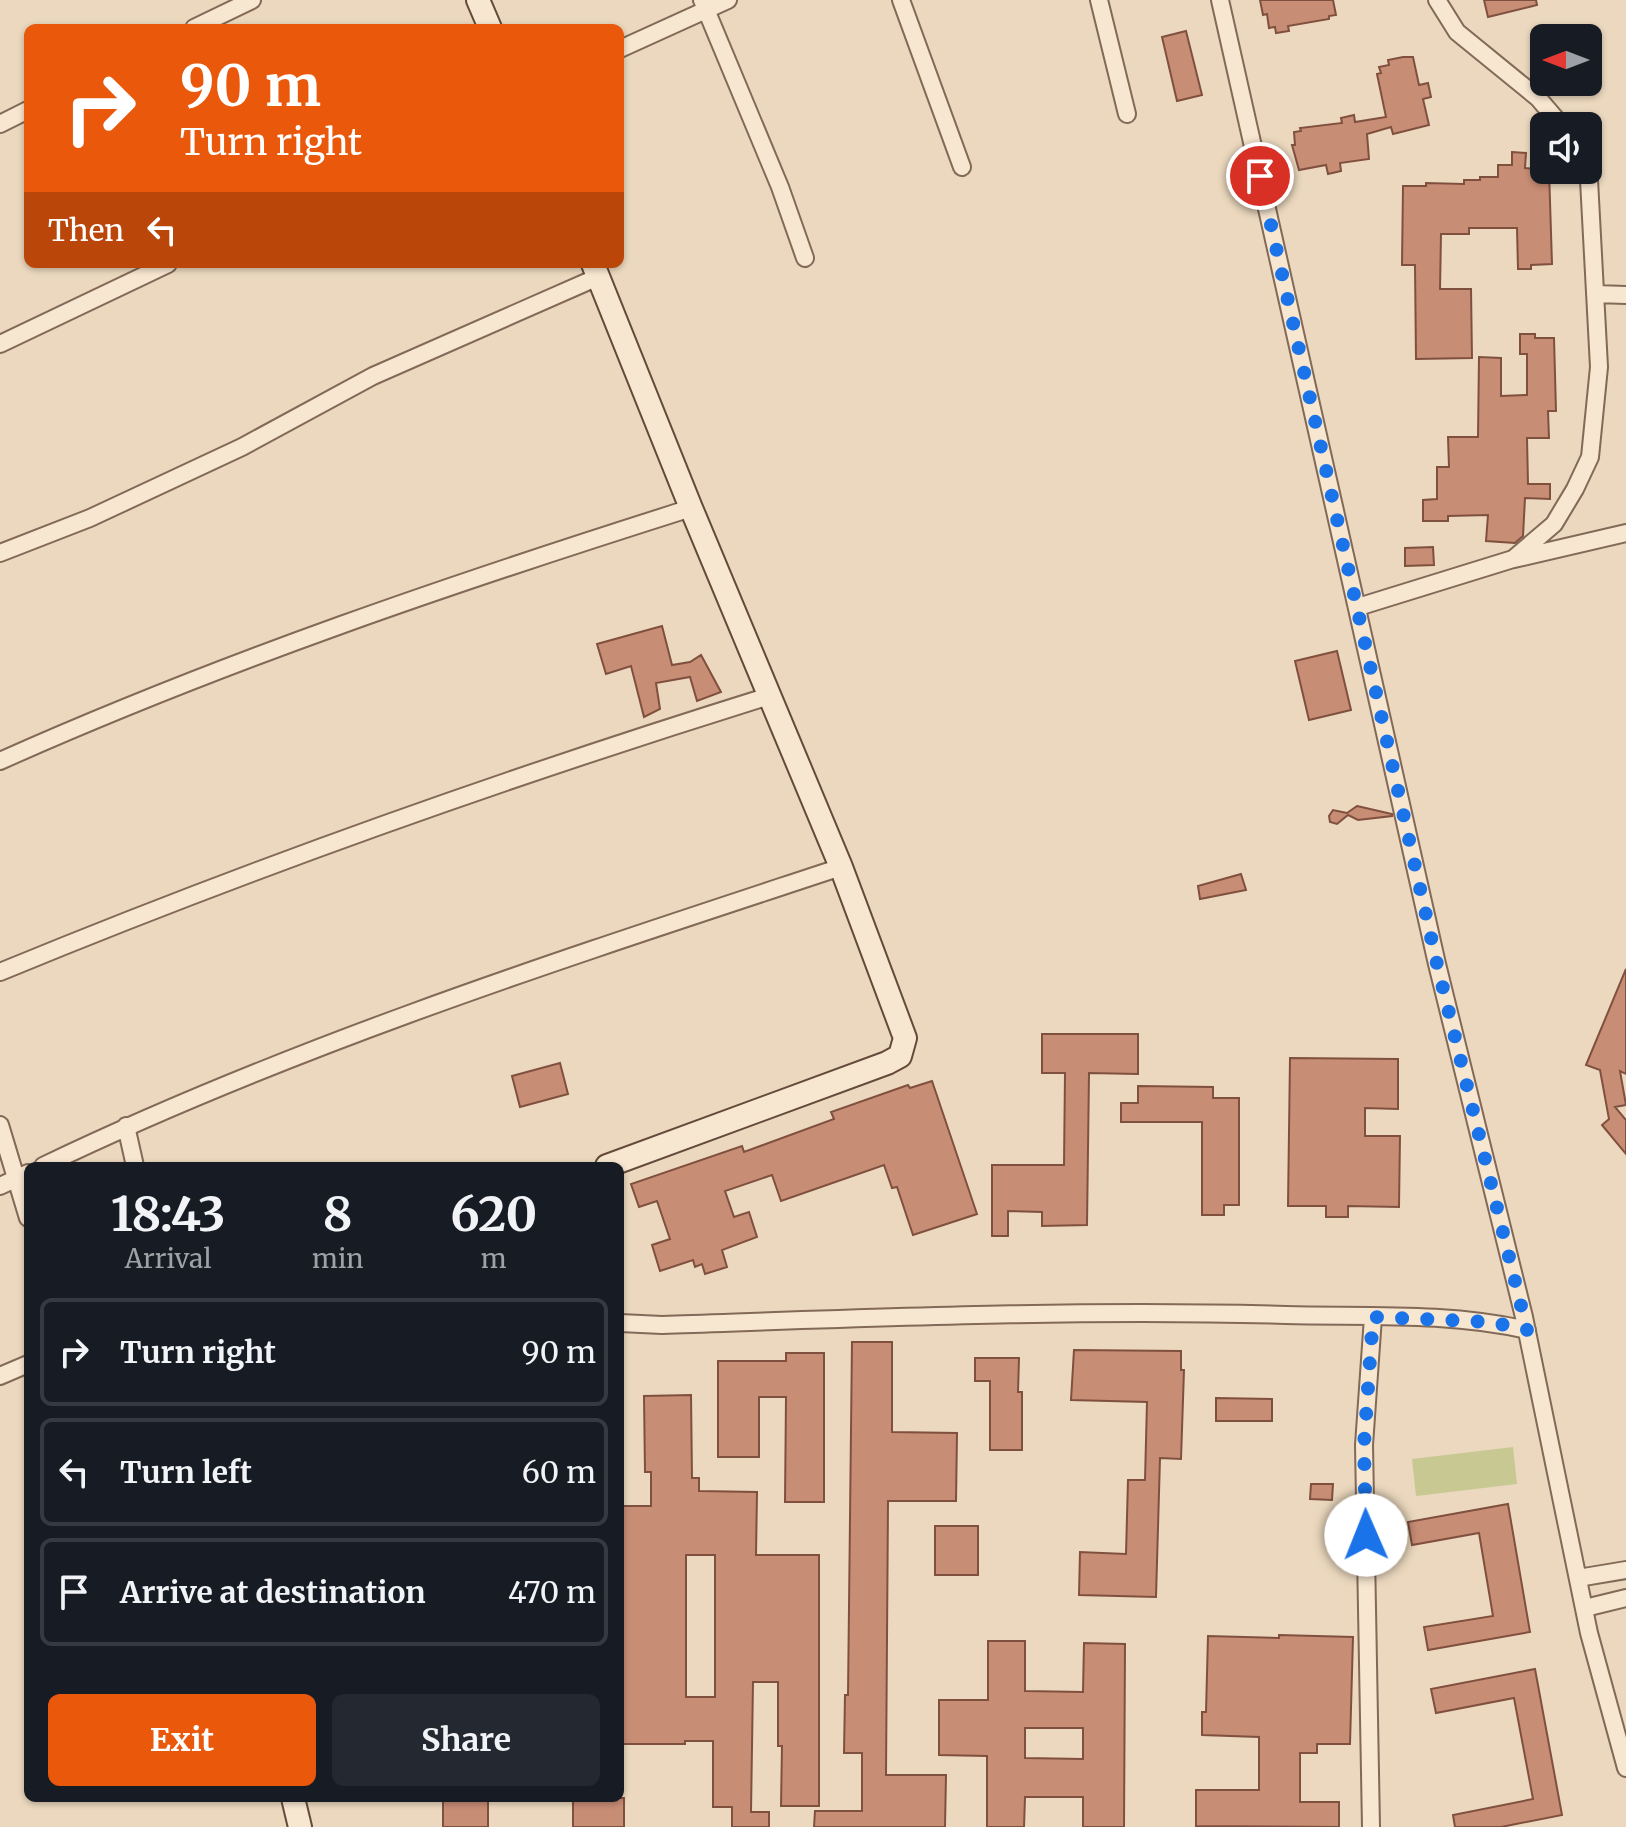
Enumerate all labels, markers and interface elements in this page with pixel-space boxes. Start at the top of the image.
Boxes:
north arrow [1530,24,1602,96]
map controls [1530,24,1602,184]
text: 90 m [180,51,321,121]
icon: right [48,56,152,160]
button: sound [1530,112,1602,184]
text: Turn right [180,120,362,165]
pin [1226,142,1294,210]
icon: arrive [1238,154,1282,198]
icon: left [140,208,184,252]
text: Then [48,211,124,249]
text: 18:43 [111,1184,225,1244]
text: 8 [323,1184,353,1244]
text: 620 [450,1184,537,1244]
text: Arrival [125,1242,211,1275]
text: min [312,1242,364,1275]
text: m [481,1242,507,1275]
icon: right [52,1330,96,1374]
text: Turn right [120,1333,276,1371]
text: 90 m [522,1333,596,1371]
icon: left [52,1450,96,1494]
text: Turn left [120,1453,252,1491]
text: 60 m [522,1453,596,1491]
position arrow [1324,1493,1408,1577]
icon: arrive [52,1570,96,1614]
text: Arrive at destination [120,1573,426,1611]
text: 470 m [508,1573,596,1611]
button: Exit [48,1694,316,1786]
button: Share [332,1694,600,1786]

